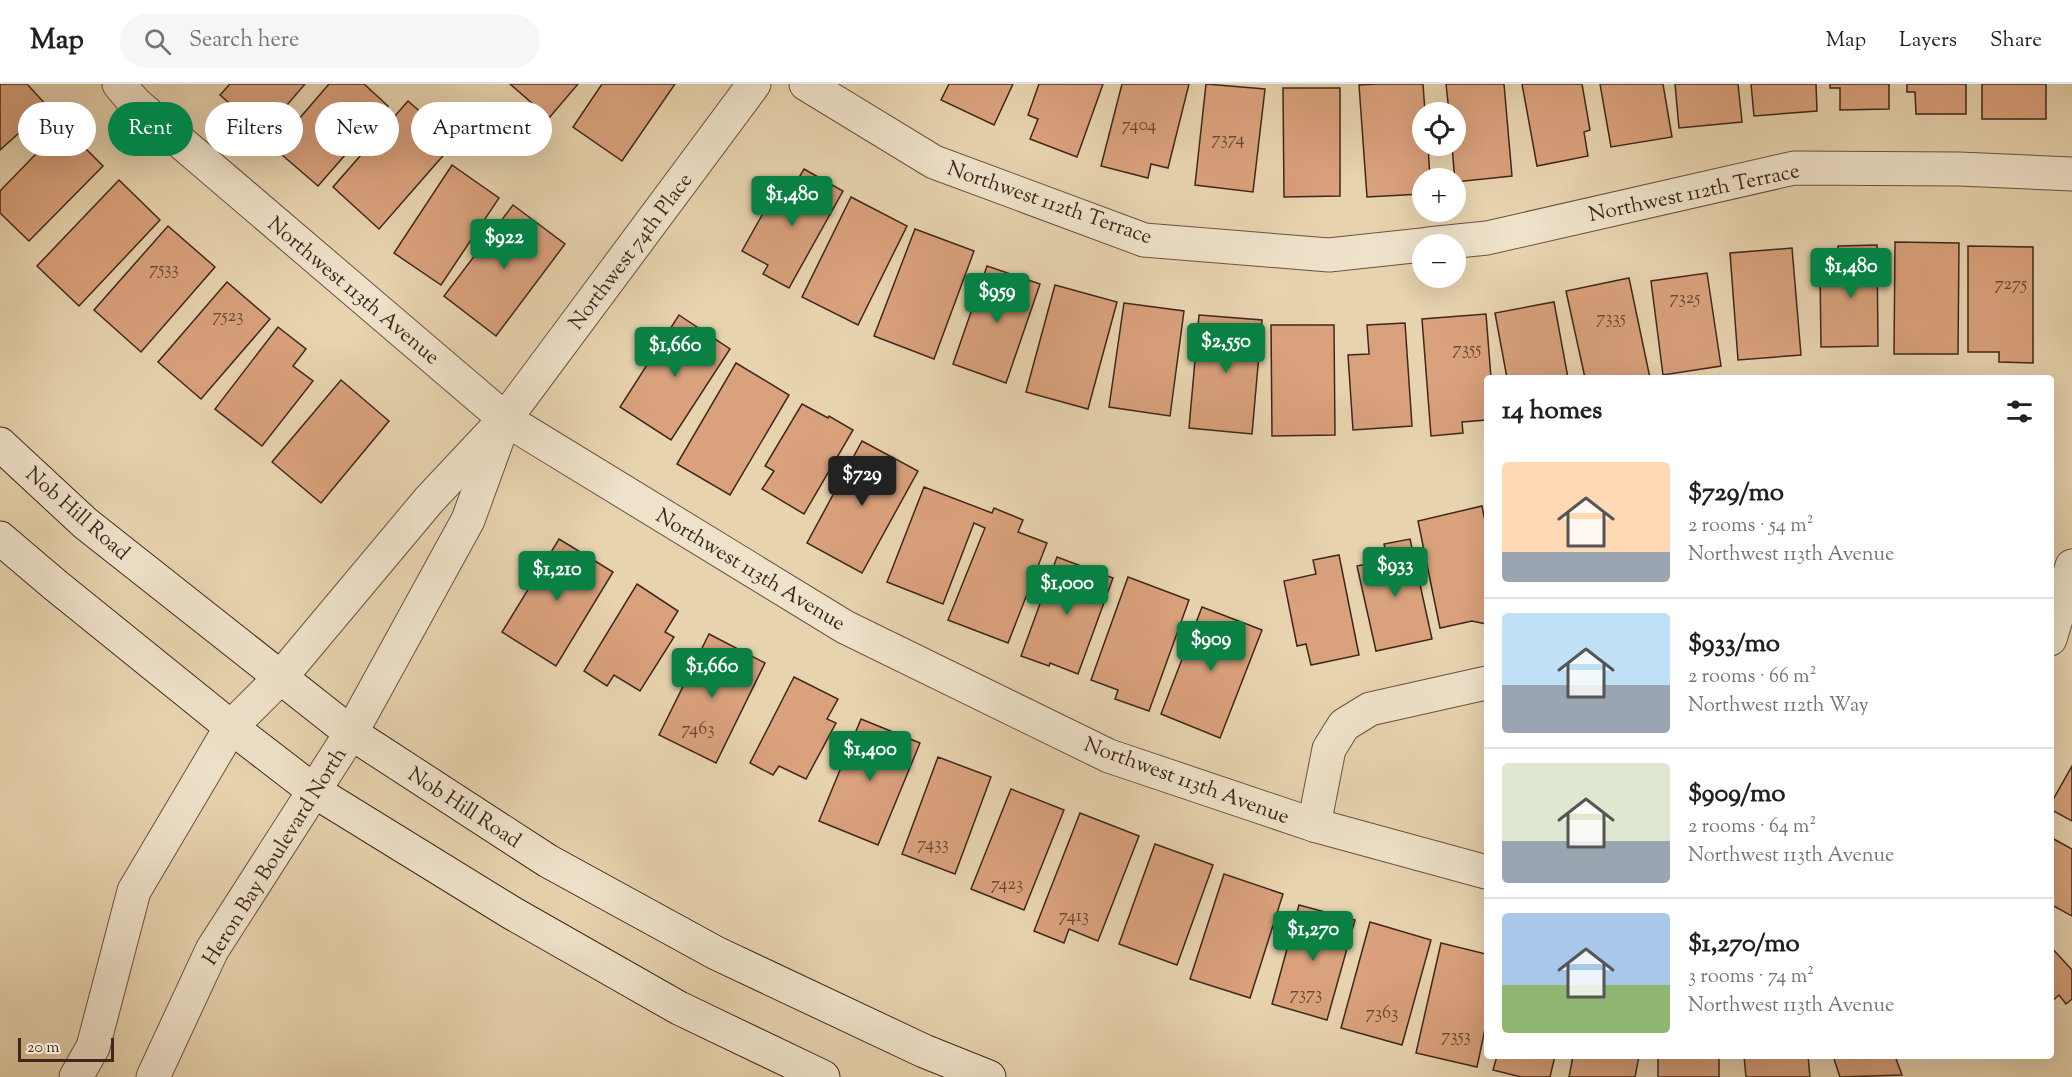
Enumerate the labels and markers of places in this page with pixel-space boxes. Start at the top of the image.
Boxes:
pin: $1,480 [743,176,841,227]
pin: $922 [468,219,540,270]
pin: $1,480 [1802,248,1900,299]
pin: $959 [961,273,1033,324]
pin: $2,550 [1177,323,1275,374]
pin: $1,660 [626,327,724,378]
pin: $729 [826,456,898,507]
pin: $933 [1359,547,1431,598]
pin: $1,210 [508,551,606,602]
pin: $1,000 [1018,565,1116,616]
pin: $909 [1175,621,1247,672]
pin: $1,660 [663,648,761,699]
pin: $1,400 [821,731,919,782]
pin: $1,270 [1264,911,1362,962]

